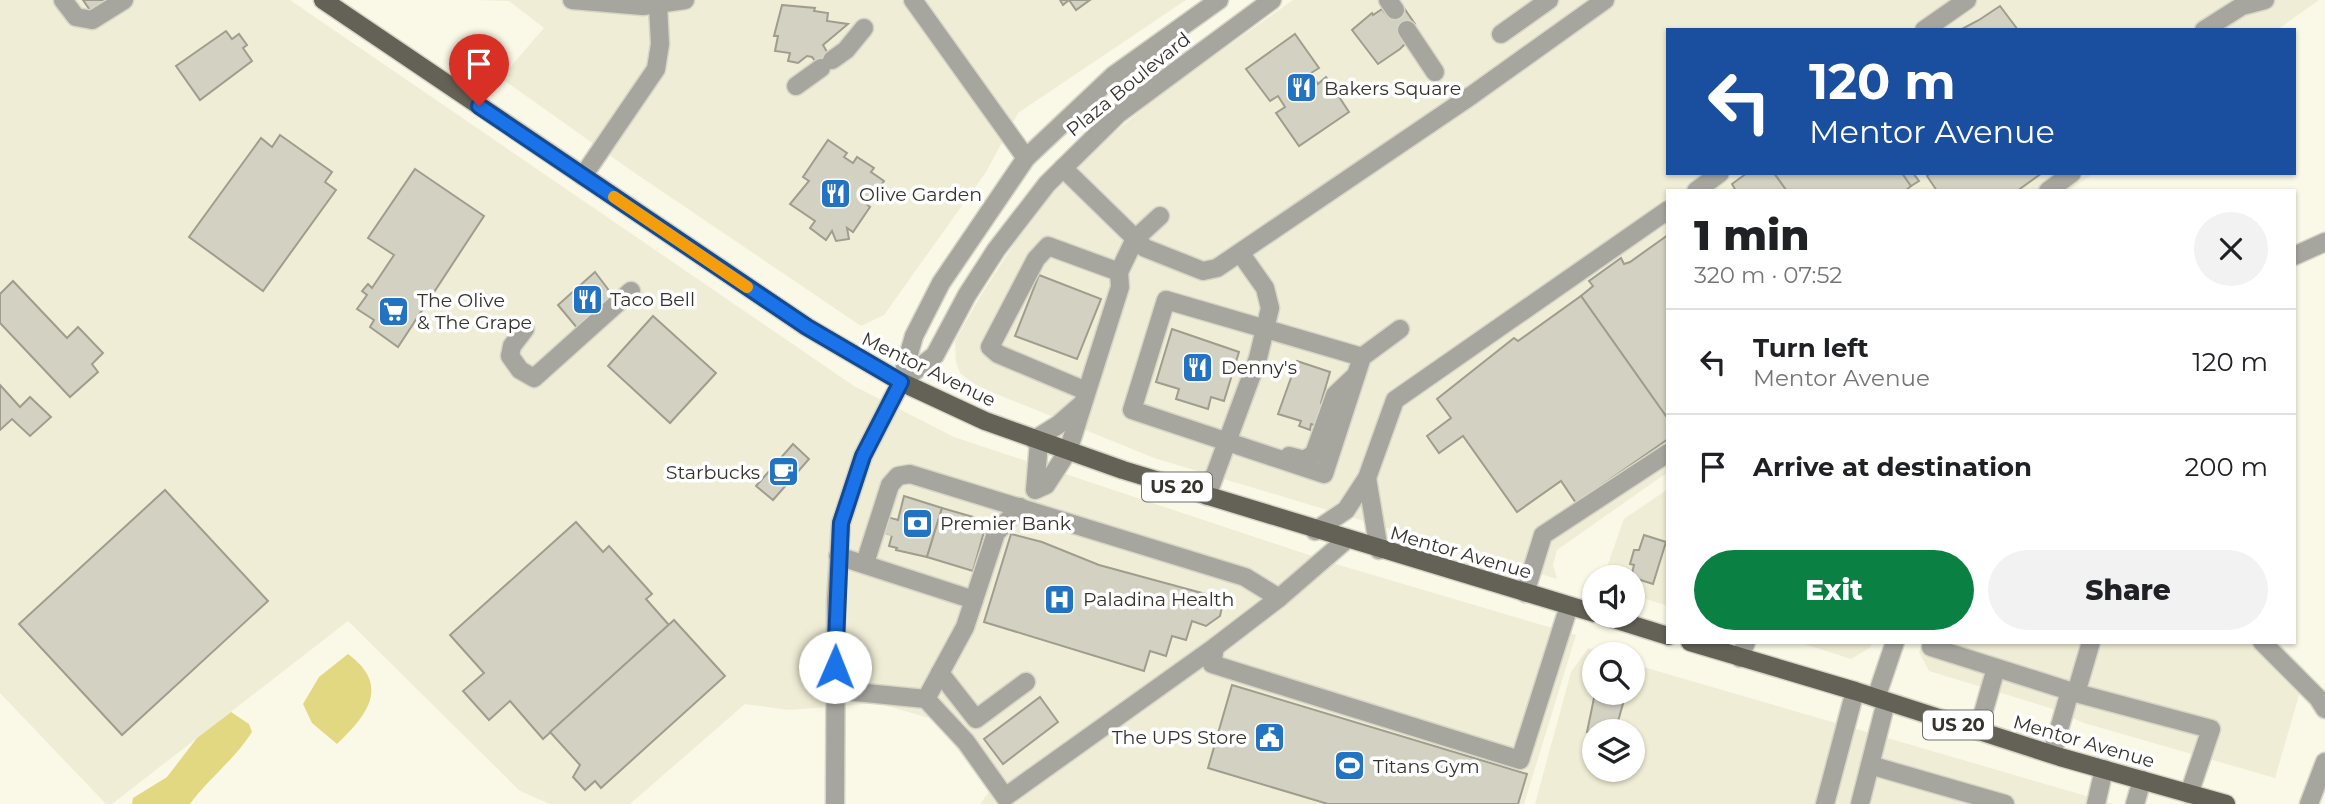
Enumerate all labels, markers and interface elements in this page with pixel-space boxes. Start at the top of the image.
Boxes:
street label: Plaza Boulevard [1062,27,1195,141]
pin [449,34,509,106]
icon: arrive [460,45,498,83]
text: 120 m [1809,52,1956,111]
icon: left [1694,56,1785,147]
restaurant icon: Bakers Square [1284,71,1318,105]
place label: Bakers Square [1324,77,1461,100]
text: Mentor Avenue [1809,112,2055,151]
restaurant icon: Olive Garden [819,177,853,211]
place label: Olive Garden [859,183,982,206]
text: 1 min [1694,209,1810,261]
button: close [2194,212,2268,286]
text: 320 m · 07:52 [1694,261,1842,289]
restaurant icon: Taco Bell [570,282,604,316]
place label: Taco Bell [610,288,695,311]
place label: The Olive & The Grape [417,289,532,334]
supermarket icon: The Olive & The Grape [377,294,411,328]
street label: Mentor Avenue [858,327,999,412]
text: Turn left [1753,332,1869,364]
icon: left [1694,343,1732,381]
text: 120 m [2192,346,2268,378]
restaurant icon: Denny's [1181,350,1215,384]
place label: Denny's [1221,356,1297,379]
text: Mentor Avenue [1753,364,1930,392]
icon: arrive [1694,448,1732,486]
text: Arrive at destination [1753,451,2032,483]
text: 200 m [2184,451,2268,483]
cafe icon: Starbucks [766,455,800,489]
place label: Starbucks [666,461,760,484]
road number: US 20 [1142,472,1212,502]
bank icon: Premier Bank [900,506,934,540]
place label: Premier Bank [940,512,1072,535]
street label: Mentor Avenue [1387,521,1534,584]
button: Exit [1694,550,1974,630]
button: Share [1988,550,2268,630]
map controls [1582,565,1645,782]
button: sound [1582,565,1645,628]
hospital icon: Paladina Health [1043,582,1077,616]
place label: Paladina Health [1083,588,1234,611]
position arrow [798,630,872,704]
button: search [1582,642,1645,705]
road number: US 20 [1923,710,1993,740]
street label: Mentor Avenue [2010,710,2157,773]
button: layers [1582,719,1645,782]
public building icon: The UPS Store [1253,720,1287,754]
place label: The UPS Store [1112,726,1247,749]
sports icon: Titans Gym [1333,749,1367,783]
place label: Titans Gym [1373,755,1480,778]

